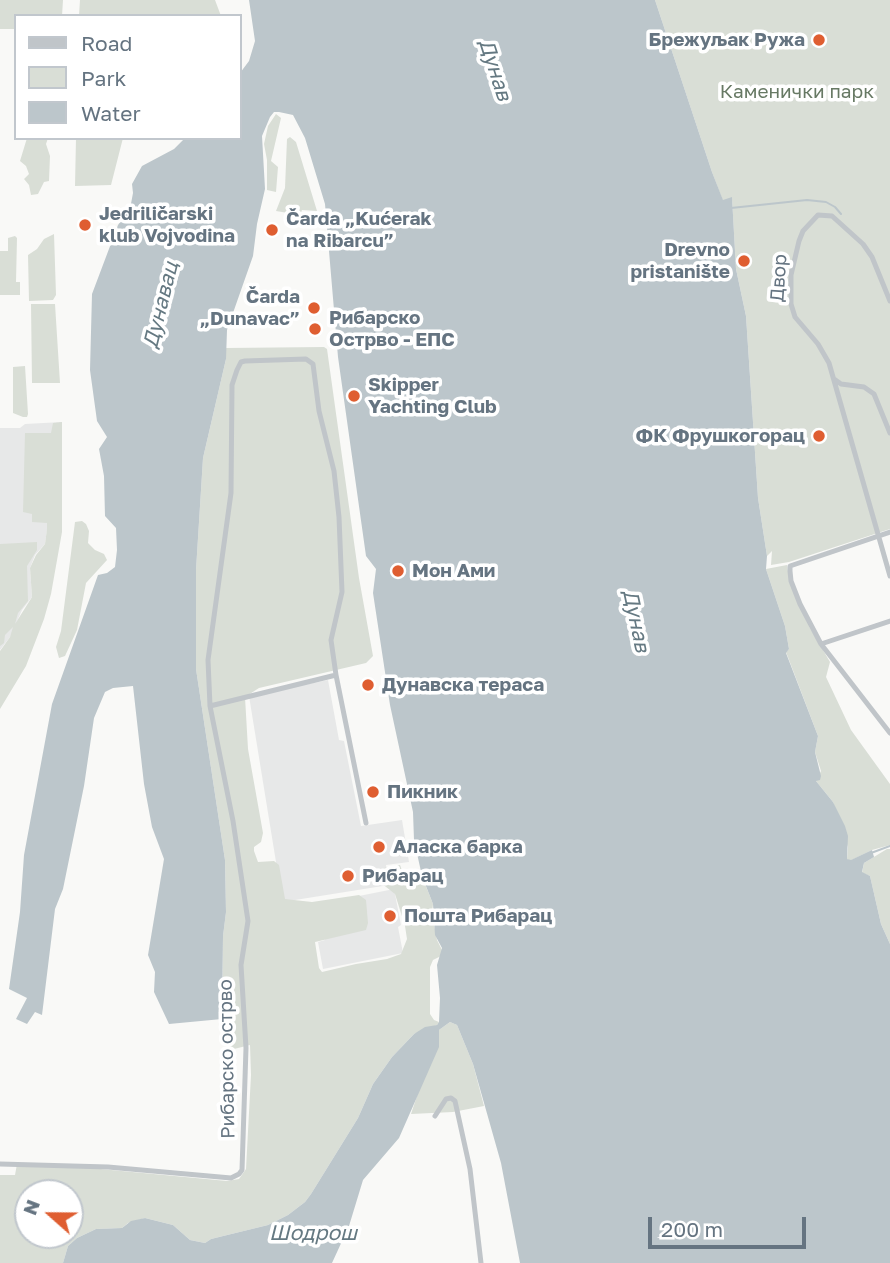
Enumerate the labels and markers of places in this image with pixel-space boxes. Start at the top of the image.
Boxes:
place label: Брежуљак Ружа [649,29,805,51]
marker: Брежуљак Ружа [811,32,827,48]
place label: Jedriličarski klub Vojvodina [99,203,235,247]
place label: Čarda „Kućerak na Ribarcu” [286,208,431,252]
marker: Jedriličarski klub Vojvodina [77,217,93,233]
marker: Čarda „Kućerak na Ribarcu” [264,222,280,238]
place label: Drevno pristanište [630,239,730,283]
marker: Drevno pristanište [736,253,752,269]
place label: Čarda „Dunavac” [200,286,300,330]
marker: Čarda „Dunavac” [306,300,322,316]
place label: Рибарско Острво - ЕПС [329,307,455,351]
marker: Рибарско Острво - ЕПС [307,321,323,337]
place label: Skipper Yachting Club [368,374,497,418]
marker: Skipper Yachting Club [346,388,362,404]
place label: ФК Фрушкогорац [636,425,805,447]
marker: ФК Фрушкогорац [811,428,827,444]
place label: Мон Ами [412,560,495,582]
marker: Мон Ами [390,563,406,579]
place label: Дунавска тераса [382,674,544,696]
marker: Дунавска тераса [360,677,376,693]
place label: Пикник [387,781,458,803]
marker: Пикник [365,784,381,800]
place label: Аласка барка [393,836,523,858]
marker: Аласка барка [371,839,387,855]
place label: Рибарац [362,865,444,887]
marker: Рибарац [340,868,356,884]
place label: Пошта Рибарац [404,905,552,927]
marker: Пошта Рибарац [382,908,398,924]

